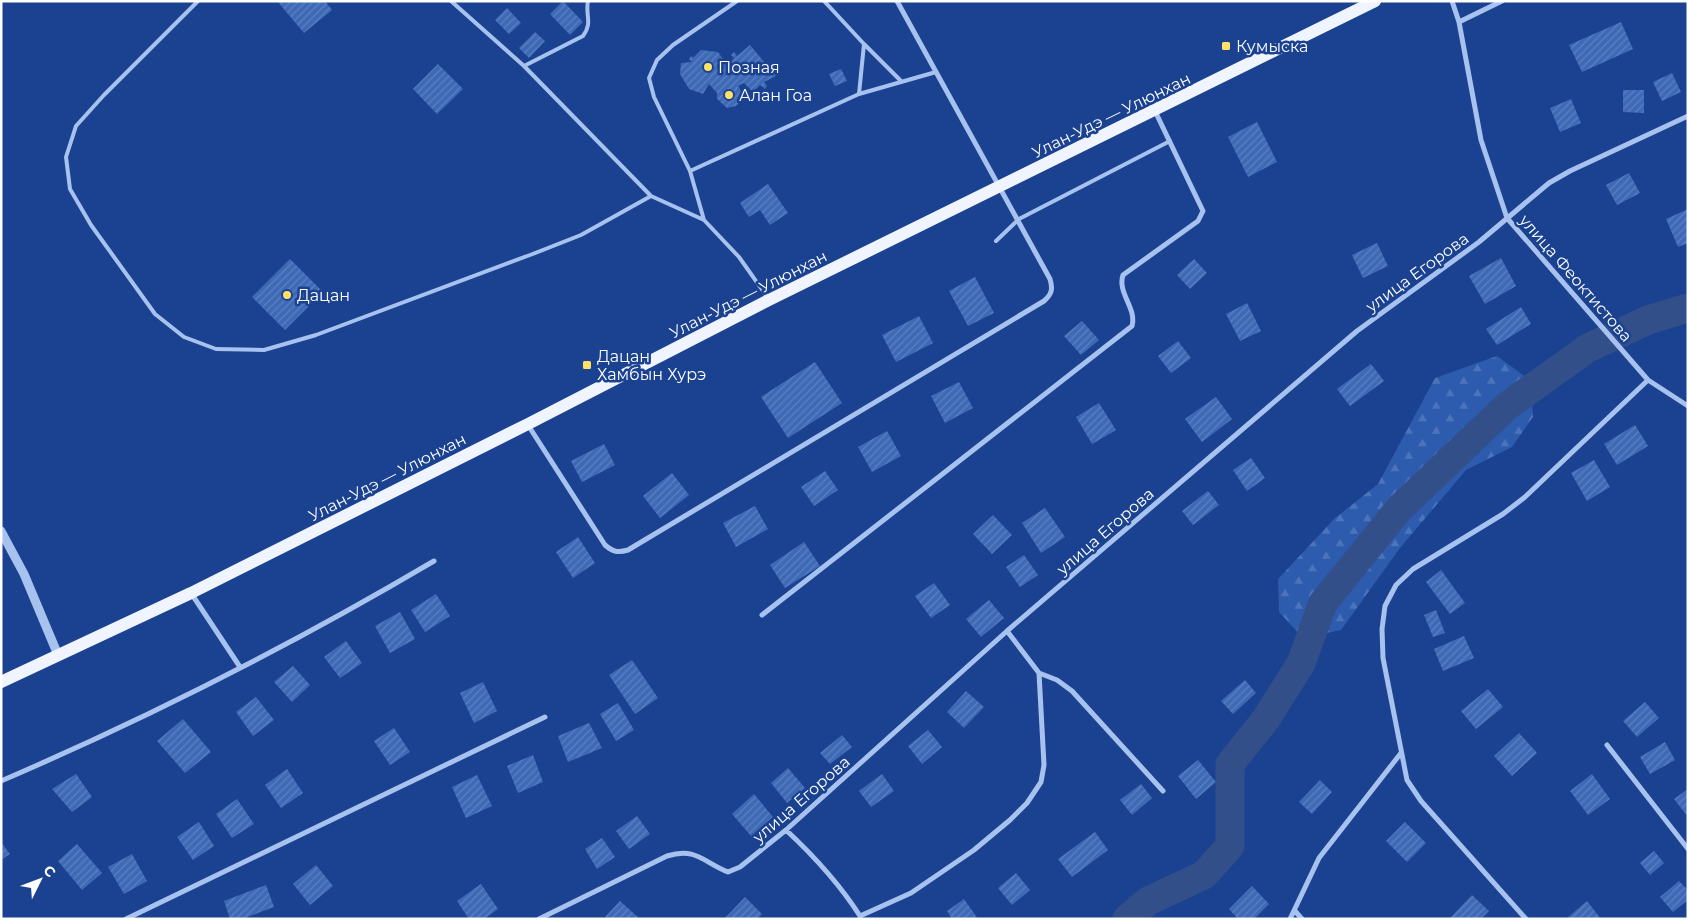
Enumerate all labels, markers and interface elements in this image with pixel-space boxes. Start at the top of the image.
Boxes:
place label: Кумыска [1236,37,1308,56]
marker: Кумыска [1220,40,1232,52]
place label: Позная [718,58,780,77]
marker: Позная [702,61,714,73]
street label: Улан-Удэ — Улюнхан [1029,69,1194,162]
place label: Алан Гоа [739,86,812,105]
marker: Алан Гоа [723,89,735,101]
street label: улица Феоктистова [1515,210,1636,346]
street label: улица Егорова [1361,229,1472,317]
street label: Улан-Удэ — Улюнхан [666,246,830,342]
place label: Дацан [297,286,350,305]
marker: Дацан [281,289,293,301]
place label: Дацан Хамбын Хурэ [597,347,706,384]
marker: Дацан Хамбын Хурэ [581,359,593,371]
street label: Улан-Удэ — Улюнхан [305,429,469,525]
street label: улица Егорова [1052,484,1158,579]
street label: улица Егорова [748,752,854,847]
north arrow [15,855,65,905]
text: С [40,861,60,881]

